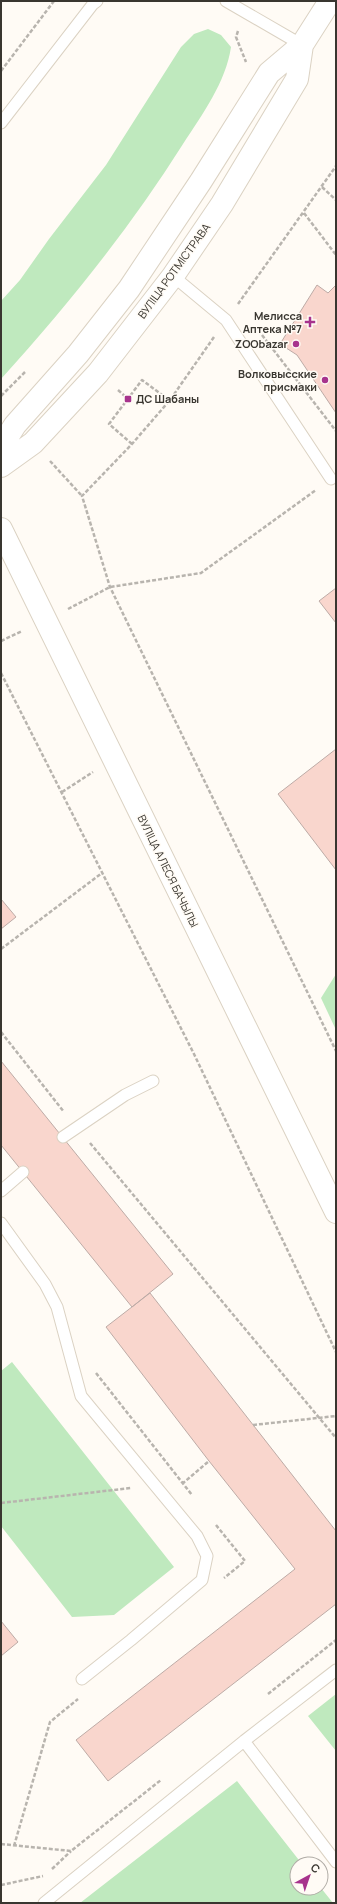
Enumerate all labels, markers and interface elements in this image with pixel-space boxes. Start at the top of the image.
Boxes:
street label: ВУЛІЦА РОТМІСТРАВА [134,220,213,321]
place label: Мелисса Аптека №7 [243,308,302,336]
marker: Мелисса Аптека №7 [305,317,315,327]
place label: ZOObazar [235,336,289,351]
marker: ZOObazar [291,339,301,349]
place label: Волковысские присмаки [238,366,317,394]
marker: Волковысские присмаки [320,375,330,385]
place label: ДС Шабаны [136,391,199,406]
marker: ДС Шабаны [123,394,133,404]
street label: ВУЛІЦА АЛЕСЯ БАЧЫЛЫ [135,812,202,930]
north arrow [289,1856,329,1896]
text: С [308,1860,324,1876]

